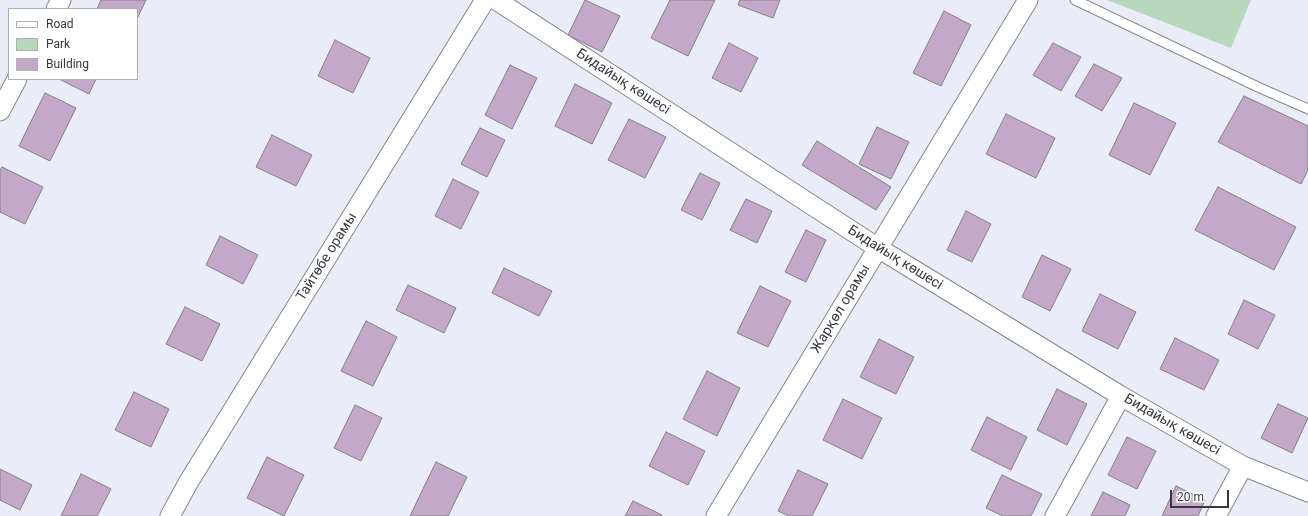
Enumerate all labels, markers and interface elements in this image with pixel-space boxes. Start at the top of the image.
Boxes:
legend [8,8,138,80]
text: Road [46,17,74,31]
text: Park [46,37,70,51]
street label: Бидайық көшесі [573,45,673,119]
text: Building [46,57,89,71]
street label: Тайтөбе орамы [293,210,361,304]
street label: Бидайық көшесі [845,222,945,294]
street label: Жарқөл орамы [808,262,874,356]
street label: Бидайық көшесі [1121,391,1223,459]
scale bar [1172,482,1231,508]
text: 20 m [1177,490,1204,504]

